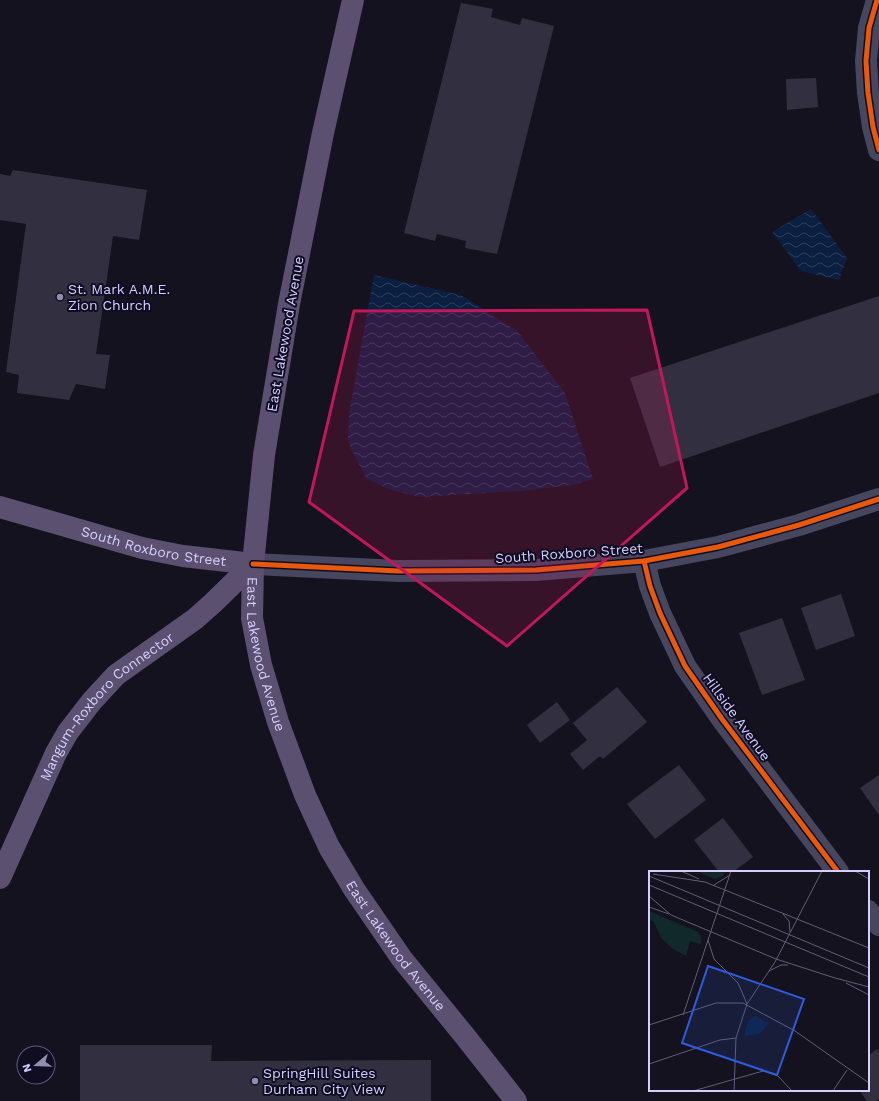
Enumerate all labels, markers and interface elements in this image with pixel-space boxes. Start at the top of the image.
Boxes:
street label: East Lakewood Avenue [263,255,307,413]
place label: St. Mark A.M.E. Zion Church [68,281,170,313]
marker: St. Mark A.M.E. Zion Church [55,292,65,302]
street label: South Roxboro Street [79,523,227,569]
street label: South Roxboro Street [495,540,643,566]
street label: East Lakewood Avenue [244,577,289,733]
street label: Mangum-Roxboro Connector [37,629,177,783]
street label: Hillside Avenue [700,670,774,764]
inset map [649,871,869,1091]
street label: East Lakewood Avenue [343,878,449,1014]
north arrow [16,1045,56,1085]
text: N [20,1062,34,1074]
place label: SpringHill Suites Durham City View [263,1065,385,1097]
marker: SpringHill Suites Durham City View [250,1076,260,1086]

